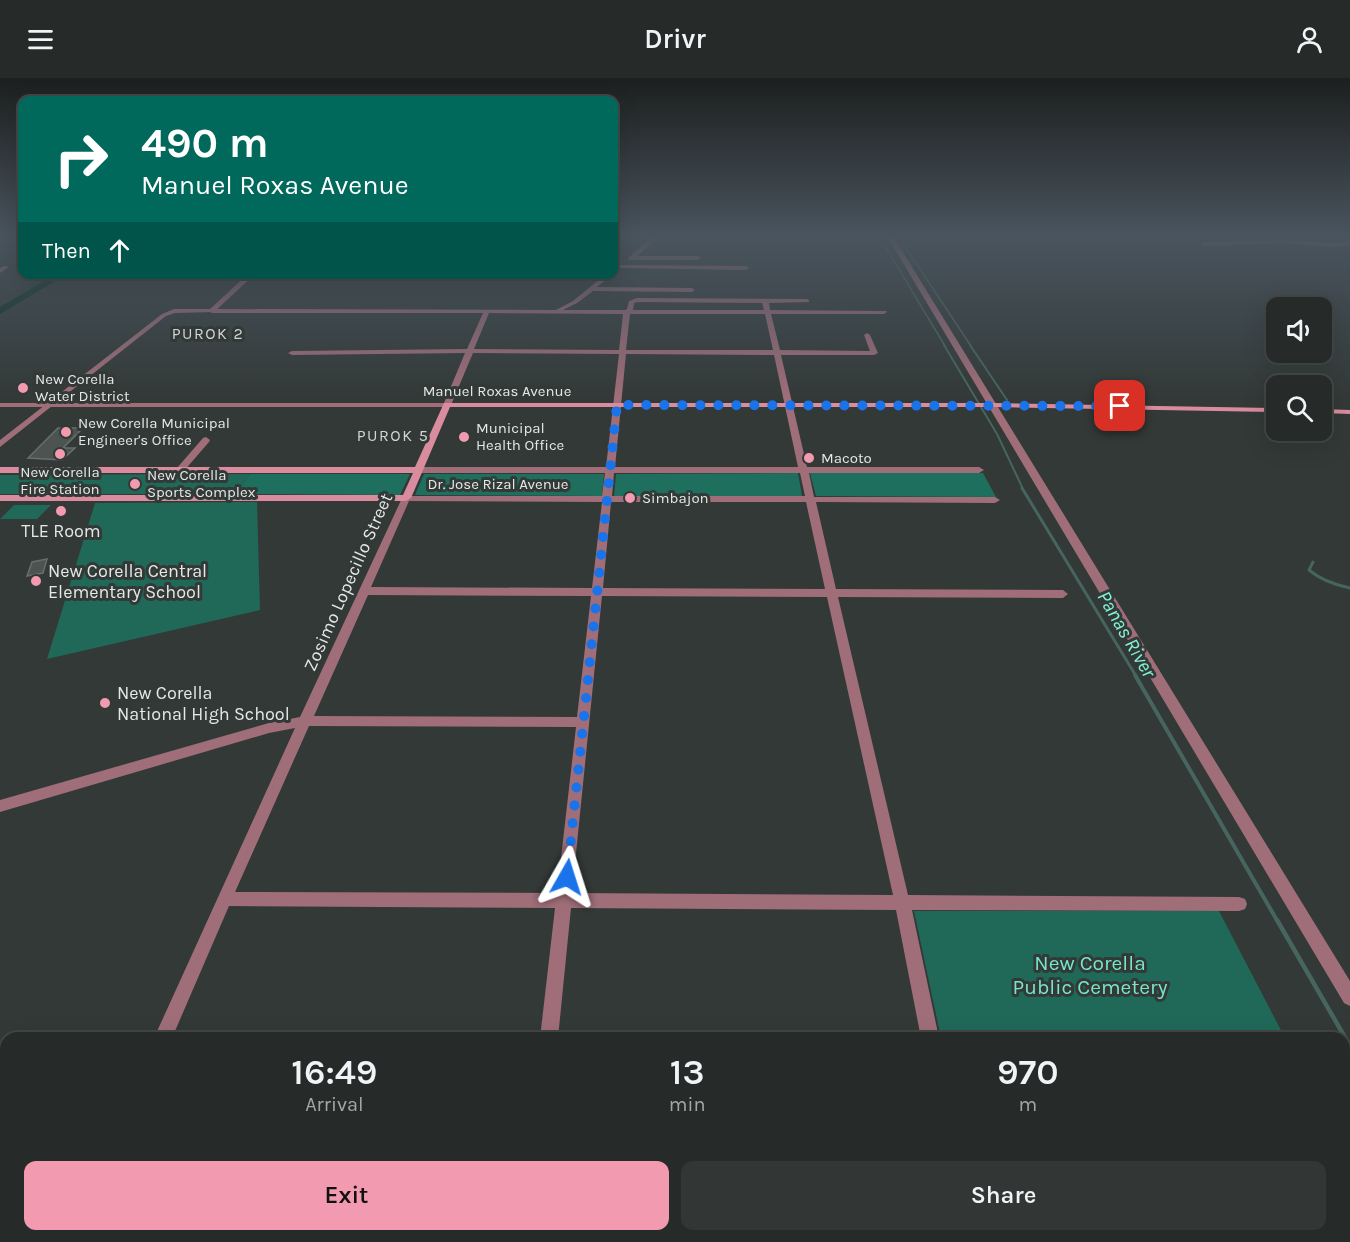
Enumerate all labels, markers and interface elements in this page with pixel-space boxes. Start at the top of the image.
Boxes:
icon: menu [24,23,57,56]
text: Drivr [644,23,706,55]
icon: person [1293,23,1326,56]
text: 490 m [141,118,269,168]
icon: right [42,120,120,198]
text: Manuel Roxas Avenue [141,169,409,201]
icon: ahead [103,234,136,267]
text: Then [42,238,91,264]
map controls [1266,297,1332,441]
button: sound [1266,297,1332,363]
district label: PUROK 2 [172,324,244,343]
place label: New Corella Water District [35,370,130,405]
button: search [1266,375,1332,441]
pin [1094,380,1145,431]
marker: New Corella Water District [16,381,30,395]
street label: Manuel Roxas Avenue [423,382,571,400]
icon: arrive [1103,389,1136,422]
place label: New Corella Municipal Engineer's Office [78,414,230,449]
place label: Municipal Health Office [476,419,564,454]
marker: New Corella Municipal Engineer's Office [59,425,73,439]
district label: PUROK 5 [357,426,429,445]
marker: Municipal Health Office [457,430,471,444]
marker: New Corella Fire Station [53,447,67,461]
place label: Macoto [821,449,872,467]
marker: Macoto [802,451,816,465]
place label: New Corella Fire Station [20,463,100,498]
place label: New Corella Sports Complex [147,466,256,501]
street label: Dr. Jose Rizal Avenue [427,475,569,493]
marker: New Corella Sports Complex [128,477,142,491]
street label: Zosimo Lopecillo Street [299,489,397,674]
place label: Simbajon [642,489,709,507]
marker: Simbajon [623,491,637,505]
marker: TLE Room [54,504,68,518]
place label: TLE Room [21,520,101,542]
place label: New Corella Central Elementary School [48,560,207,603]
marker: New Corella Central Elementary School [29,574,43,588]
water label: Panas River [1093,587,1161,683]
place label: New Corella National High School [117,682,290,725]
marker: New Corella National High School [98,696,112,710]
position arrow [535,845,599,909]
park label: New Corella Public Cemetery [1013,951,1168,999]
text: 16:49 [291,1051,377,1093]
text: 13 [670,1051,705,1093]
text: 970 [997,1051,1059,1093]
text: Arrival [305,1093,364,1116]
text: min [669,1093,706,1116]
text: m [1018,1093,1037,1116]
button: Exit [24,1161,669,1230]
button: Share [681,1161,1326,1230]

